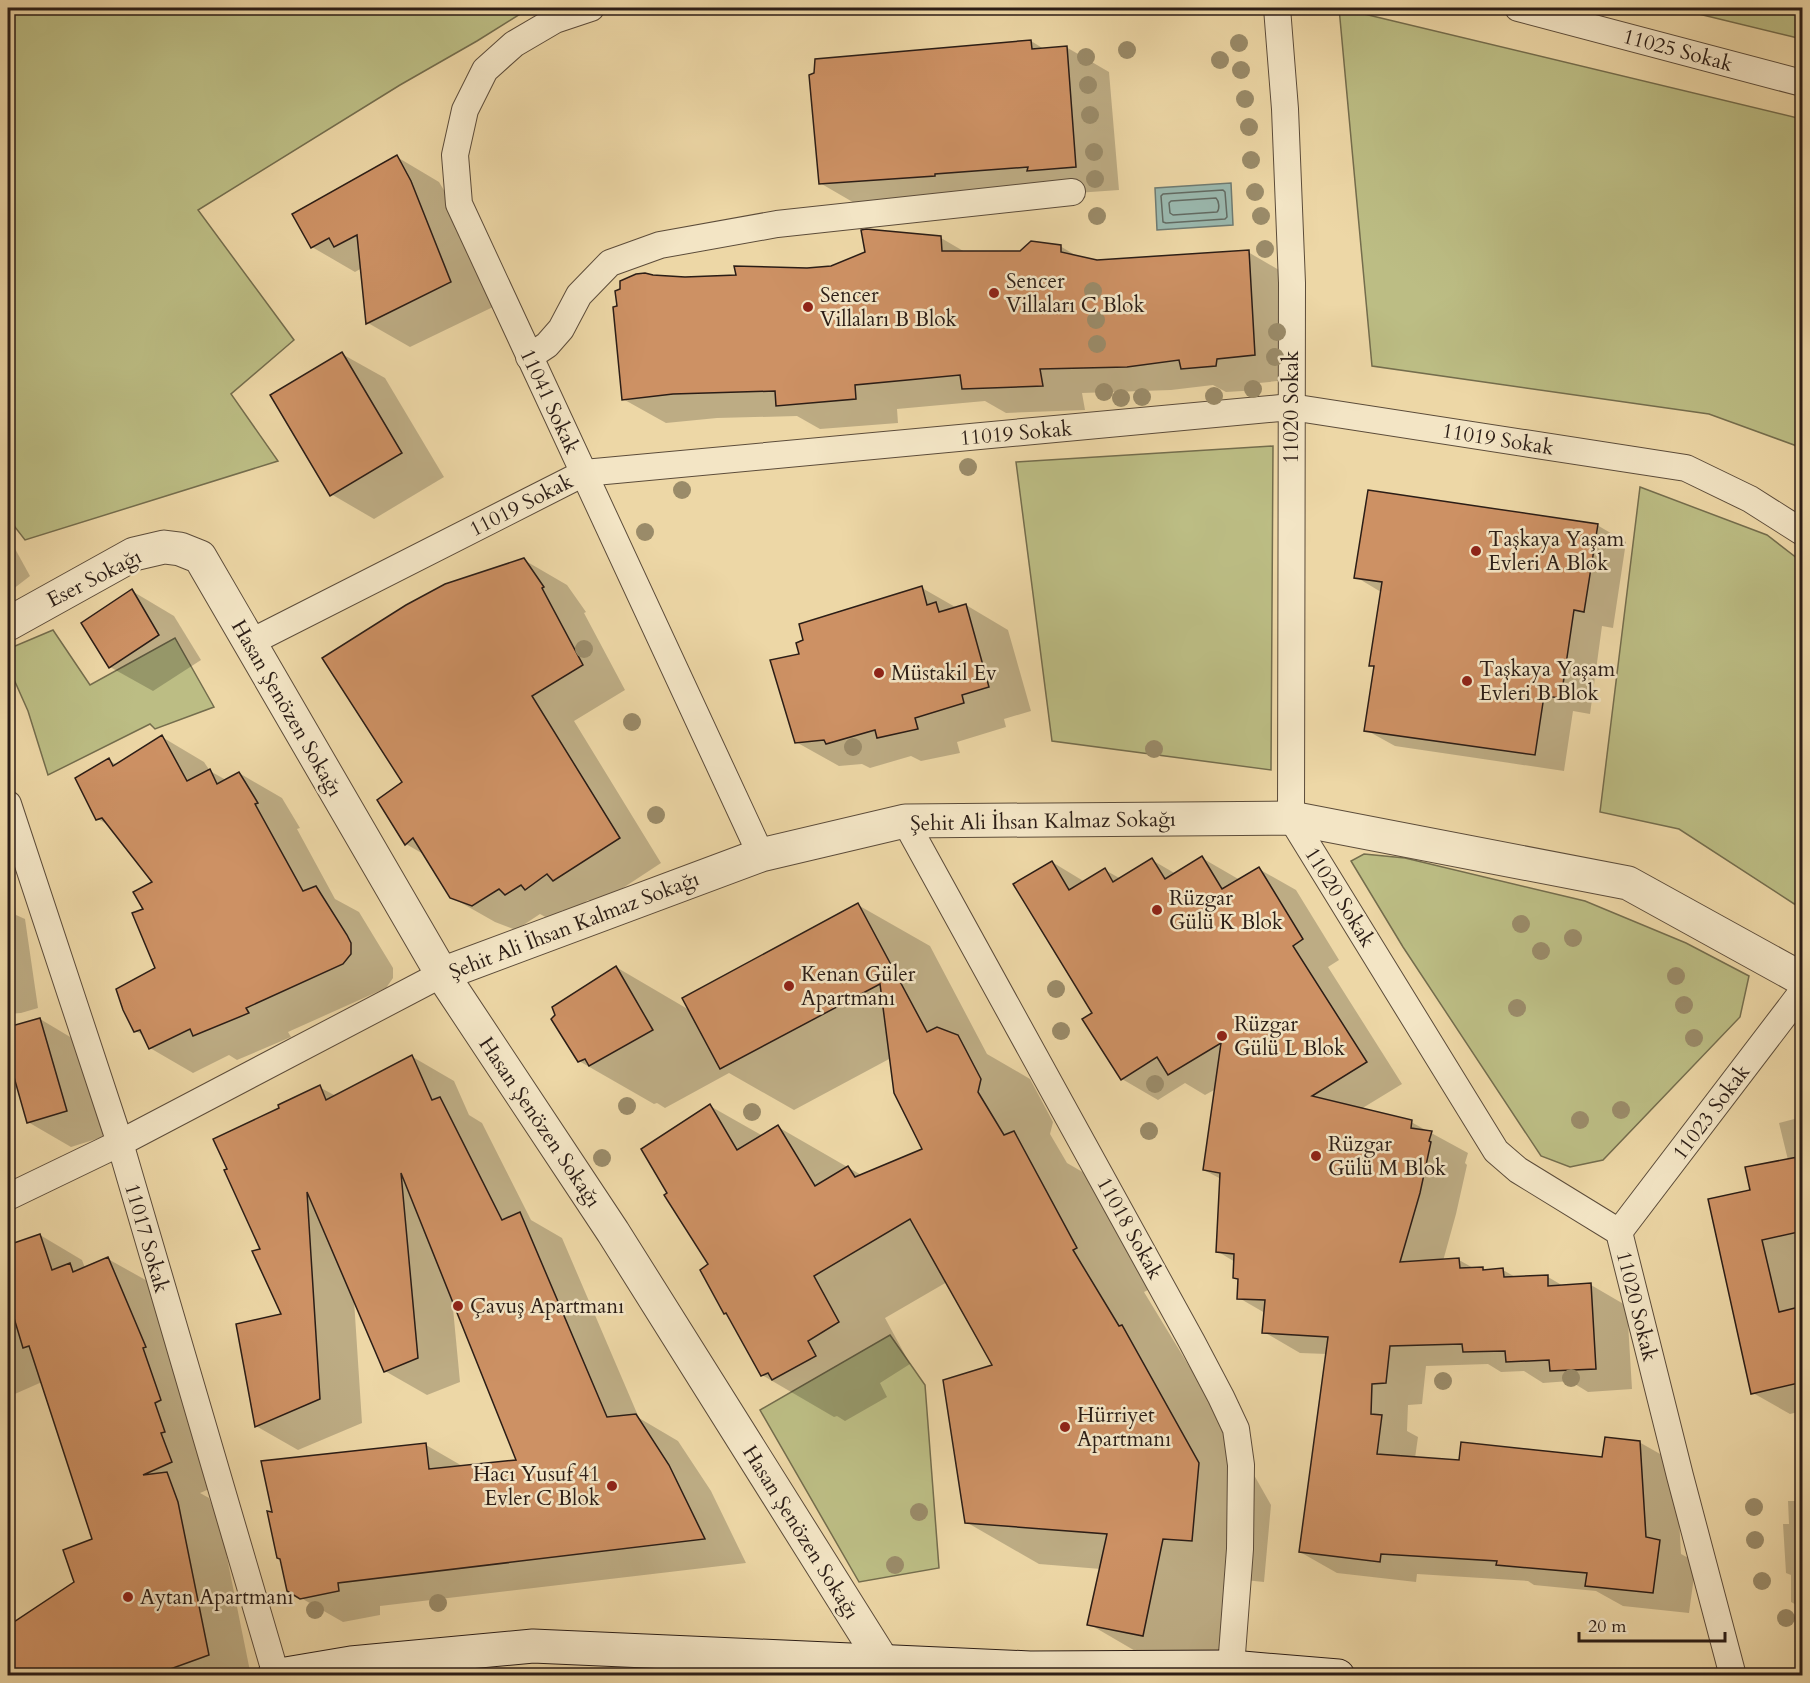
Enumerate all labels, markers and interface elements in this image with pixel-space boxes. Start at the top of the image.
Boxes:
street label: 11025 Sokak [1620,22,1737,79]
place label: Sencer Villaları C Blok [1006,267,1145,320]
place label: Sencer Villaları B Blok [820,281,958,334]
marker: Sencer Villaları C Blok [987,286,1001,300]
marker: Sencer Villaları B Blok [801,300,815,314]
street label: 11041 Sokak [513,344,587,459]
street label: 11020 Sokak [1277,350,1306,463]
street label: 11019 Sokak [959,414,1074,453]
street label: 11019 Sokak [1440,416,1557,463]
street label: 11019 Sokak [464,467,579,544]
place label: Taşkaya Yaşam Evleri A Blok [1488,525,1624,578]
street label: Eser Sokağı [42,542,147,615]
marker: Taşkaya Yaşam Evleri A Blok [1469,544,1483,558]
street label: Hasan Şenözen Sokağı [224,614,349,802]
place label: Taşkaya Yaşam Evleri B Blok [1479,655,1615,708]
place label: Müstakil Ev [891,659,997,688]
marker: Müstakil Ev [872,666,886,680]
marker: Taşkaya Yaşam Evleri B Blok [1460,674,1474,688]
street label: Şehit Ali İhsan Kalmaz Sokağı [910,805,1176,838]
street label: 11020 Sokak [1297,842,1382,953]
street label: Şehit Ali İhsan Kalmaz Sokağı [445,864,703,987]
place label: Rüzgar Gülü K Blok [1169,884,1284,937]
marker: Rüzgar Gülü K Blok [1150,903,1164,917]
place label: Kenan Güler Apartmanı [801,960,916,1013]
marker: Kenan Güler Apartmanı [782,979,796,993]
place label: Rüzgar Gülü L Blok [1234,1010,1346,1063]
marker: Rüzgar Gülü L Blok [1215,1029,1229,1043]
street label: Hasan Şenözen Sokağı [472,1031,608,1213]
street label: 11023 Sokak [1666,1058,1757,1166]
place label: Rüzgar Gülü M Blok [1328,1130,1447,1183]
marker: Rüzgar Gülü M Blok [1309,1149,1323,1163]
street label: 11018 Sokak [1090,1172,1170,1285]
street label: 11017 Sokak [117,1180,176,1297]
street label: 11020 Sokak [1609,1248,1664,1365]
place label: Çavuş Apartmanı [470,1292,624,1321]
marker: Çavuş Apartmanı [451,1299,465,1313]
place label: Hürriyet Apartmanı [1077,1401,1171,1454]
marker: Hürriyet Apartmanı [1058,1420,1072,1434]
street label: Hasan Şenözen Sokağı [735,1440,866,1625]
place label: Hacı Yusuf 41 Evler C Blok [473,1460,601,1513]
marker: Hacı Yusuf 41 Evler C Blok [605,1479,619,1493]
place label: Aytan Apartmanı [140,1583,294,1612]
marker: Aytan Apartmanı [121,1590,135,1604]
scale bar [1579,1605,1724,1643]
text: 20 m [1588,1614,1627,1639]

